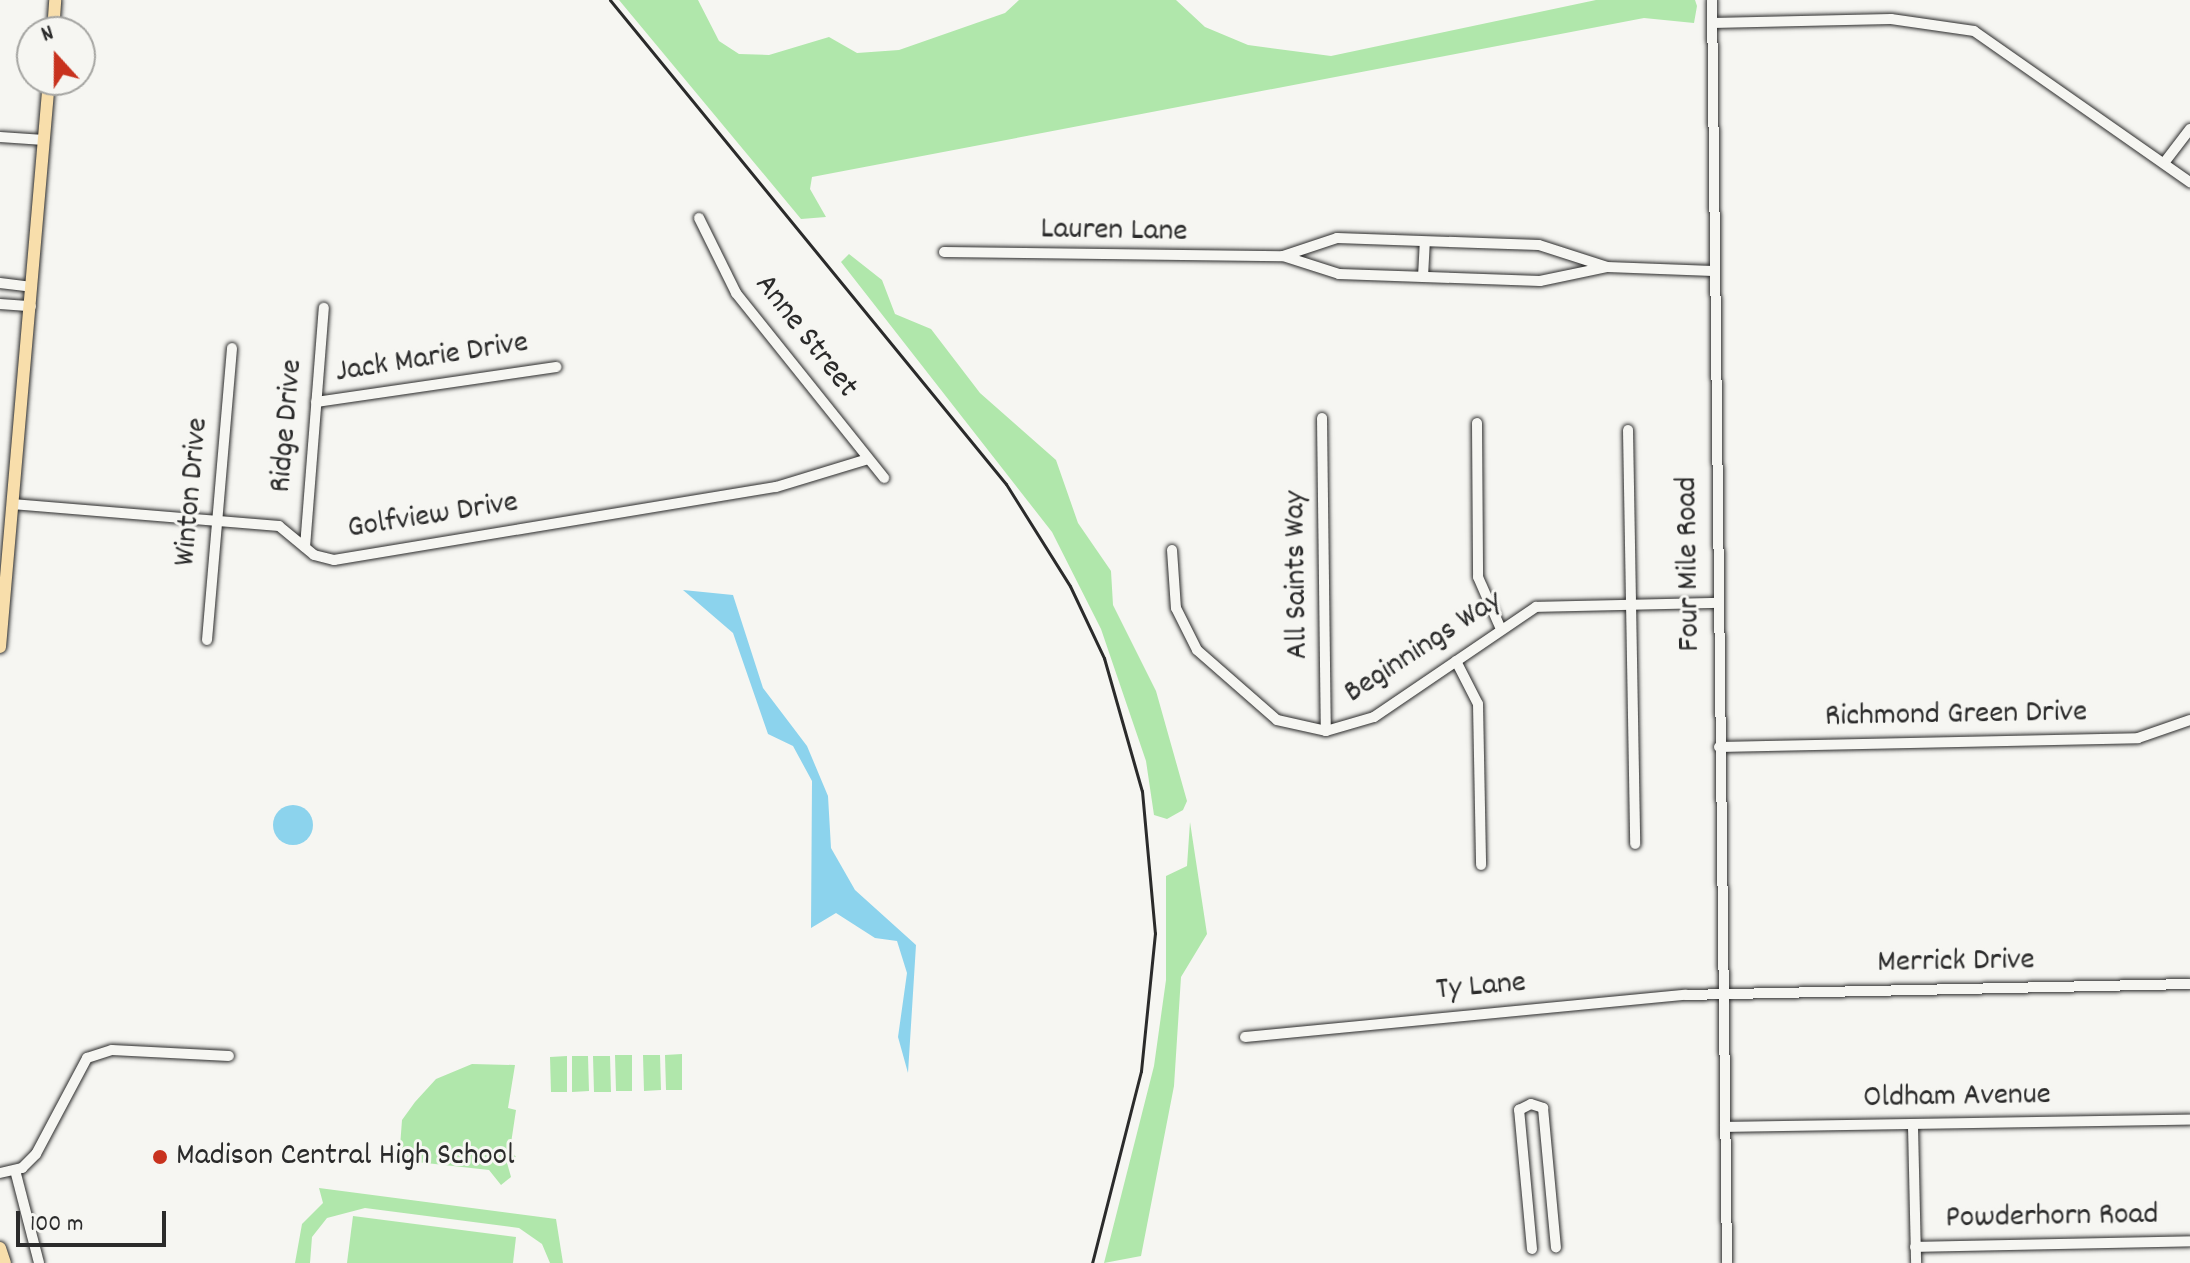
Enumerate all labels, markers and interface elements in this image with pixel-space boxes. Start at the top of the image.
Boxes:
north arrow [16,16,96,96]
text: N [37,19,59,51]
street label: Lauren Lane [1040,212,1188,252]
street label: Anne Street [745,268,865,406]
street label: Jack Marie Drive [333,325,531,393]
street label: Ridge Drive [263,358,313,494]
street label: Winton Drive [167,416,219,568]
street label: Four Mile Road [1669,476,1711,652]
street label: Golfview Drive [345,485,521,549]
street label: All Saints Way [1277,490,1319,660]
street label: Beginnings Way [1338,583,1510,713]
street label: Richmond Green Drive [1825,695,2087,737]
street label: Merrick Drive [1877,942,2035,984]
street label: Ty Lane [1434,965,1528,1011]
street label: Oldham Avenue [1863,1077,2051,1119]
place label: Madison Central High School [176,1138,515,1176]
marker: Madison Central High School [151,1148,169,1166]
scale bar [20,1195,170,1245]
street label: Powderhorn Road [1945,1197,2159,1239]
text: 100 m [30,1208,83,1242]

